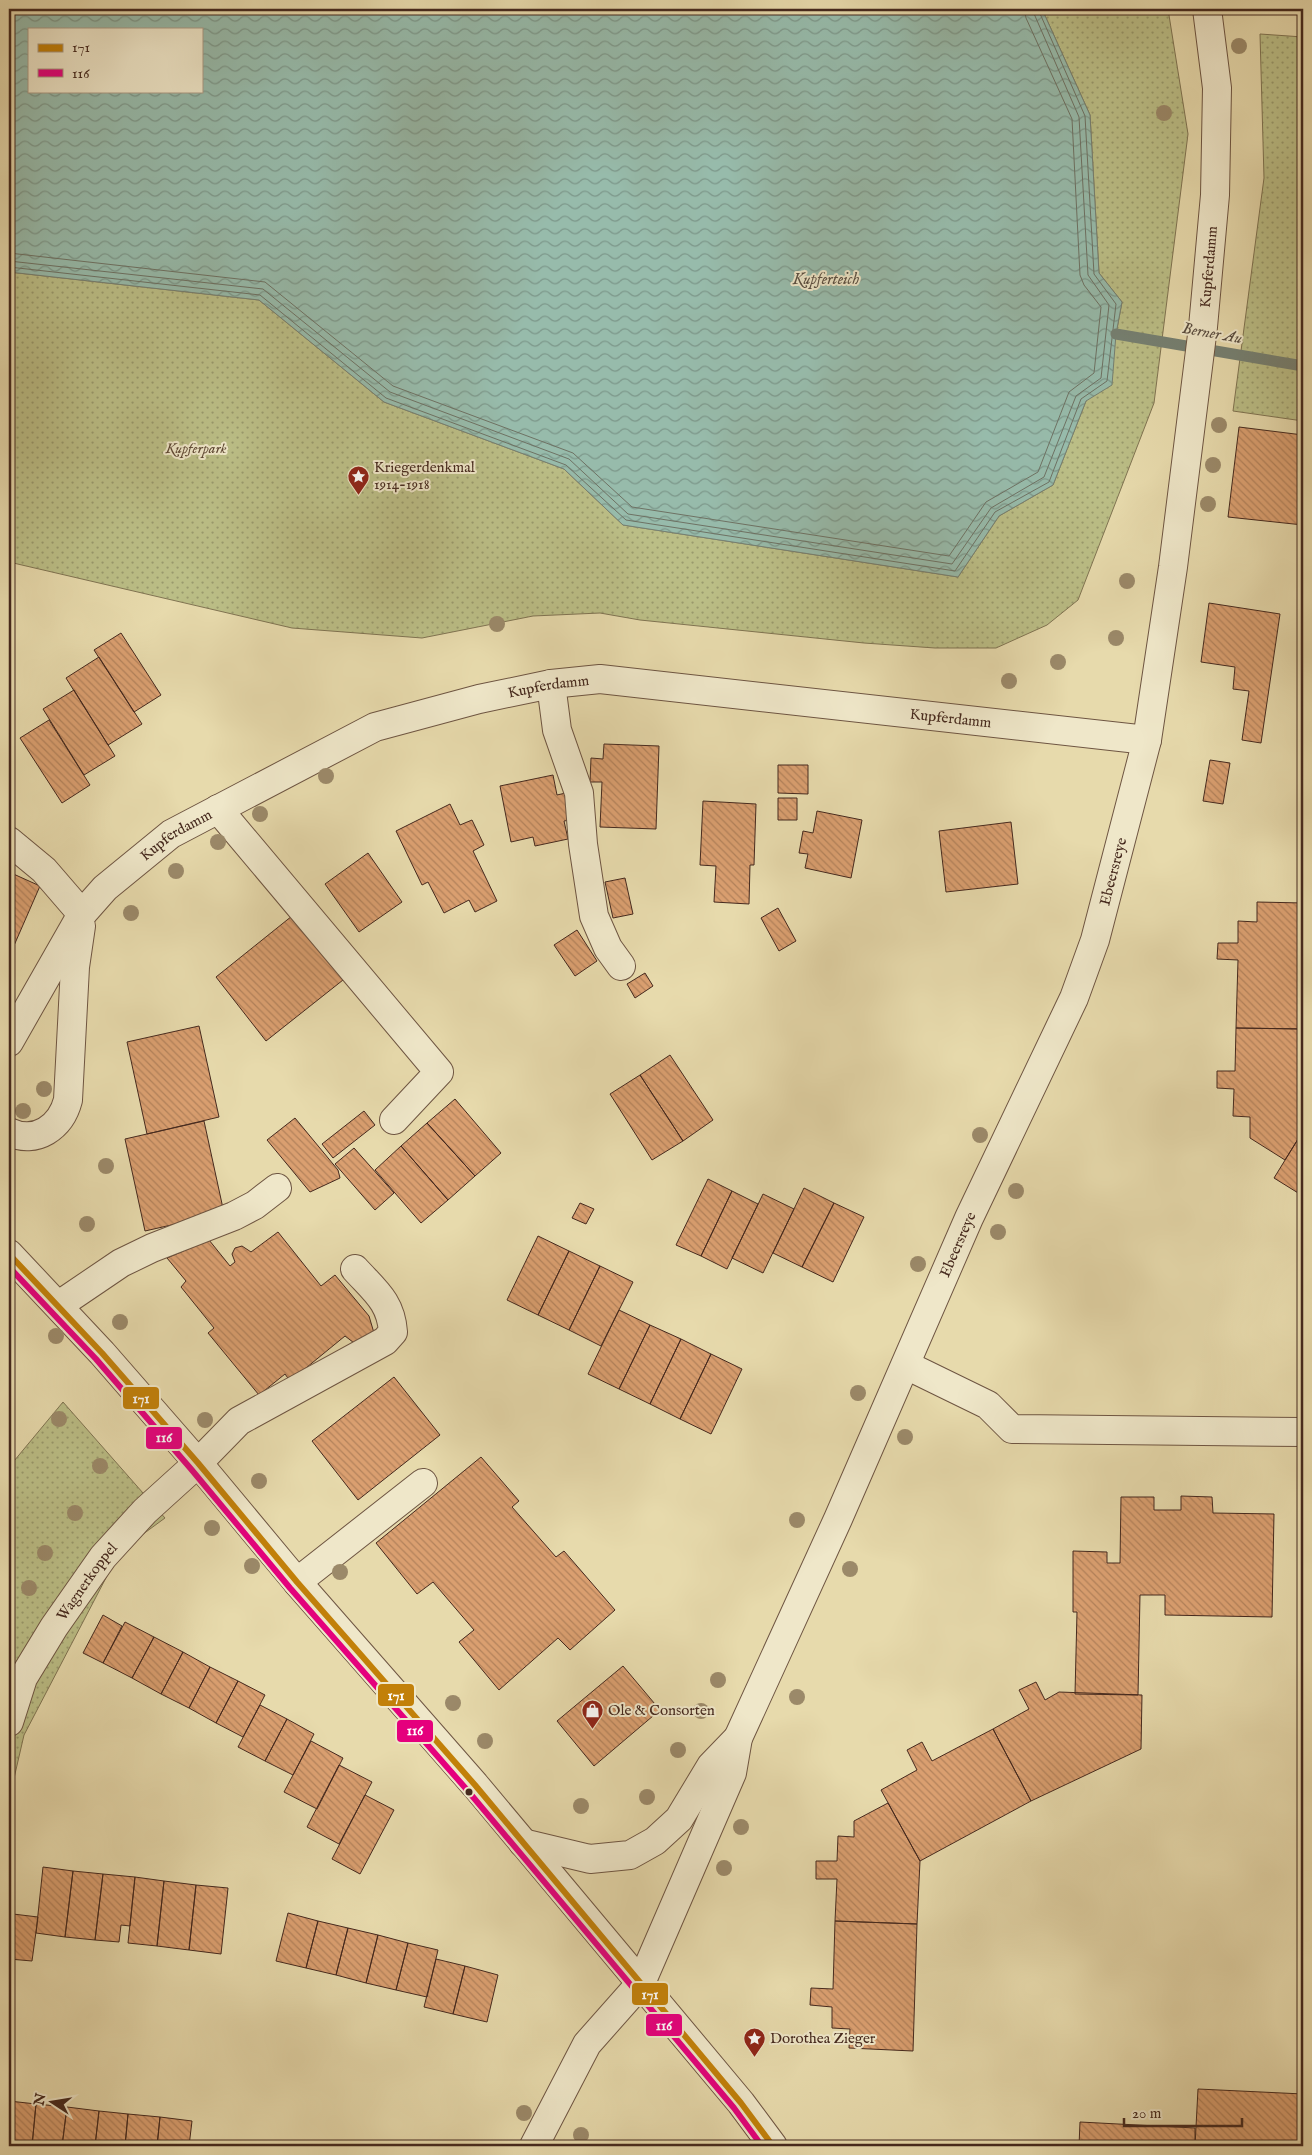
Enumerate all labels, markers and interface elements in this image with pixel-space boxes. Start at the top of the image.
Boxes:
legend [28,28,202,92]
text: 171 [72,38,90,57]
text: 116 [72,64,90,83]
street label: Kupferdamm [1195,225,1222,309]
water label: Kupferteich [792,270,859,290]
water label: Berner Au [1180,319,1244,349]
park label: Kupferpark [164,439,227,458]
place label: Kriegerdenkmal 1914-1918 [374,458,476,494]
place icon: Kriegerdenkmal 1914-1918 [346,464,370,495]
street label: Kupferdamm [506,671,590,702]
street label: Kupferdamm [909,704,993,732]
street label: Kupferdamm [136,805,215,865]
street label: Ebeersreye [1095,835,1131,908]
street label: Ebeersreye [935,1208,980,1280]
line badge: 171 [122,1386,160,1410]
text: 171 [133,1390,149,1408]
line badge: 116 [145,1426,183,1450]
text: 116 [156,1429,173,1447]
street label: Wagnerkoppel [52,1538,122,1624]
line badge: 171 [377,1683,415,1707]
text: 171 [388,1687,404,1705]
shop icon: Ole & Consorten [580,1698,604,1729]
place label: Ole & Consorten [608,1701,715,1720]
line badge: 116 [396,1719,434,1743]
text: 116 [407,1722,424,1740]
unlabelled marker [464,1787,474,1797]
line badge: 171 [631,1982,669,2006]
text: 171 [642,1986,658,2004]
line badge: 116 [645,2013,683,2037]
text: 116 [656,2017,673,2035]
place icon: Dorothea Zieger [742,2026,766,2057]
place label: Dorothea Zieger [770,2029,876,2048]
north arrow [28,2078,78,2128]
text: N [30,2092,50,2108]
scale bar [1124,2095,1242,2127]
text: 20 m [1132,2104,1162,2123]

